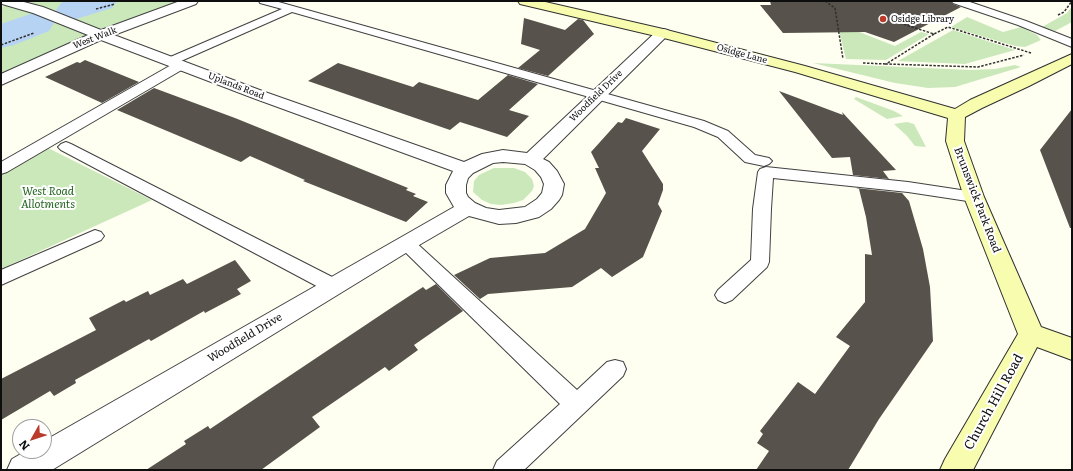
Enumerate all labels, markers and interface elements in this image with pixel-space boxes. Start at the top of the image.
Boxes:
marker: Osidge Library [878,14,888,24]
place label: Osidge Library [891,14,954,24]
street label: West Walk [72,25,118,51]
street label: Osidge Lane [716,42,768,66]
street label: Woodfield Drive [567,68,625,124]
street label: Uplands Road [206,70,266,102]
street label: Brunswick Park Road [951,145,1003,255]
park label: West Road Allotments [21,185,75,211]
street label: Woodfield Drive [205,311,285,365]
street label: Church Hill Road [961,351,1027,453]
north arrow [12,419,52,459]
text: N [14,437,33,455]

